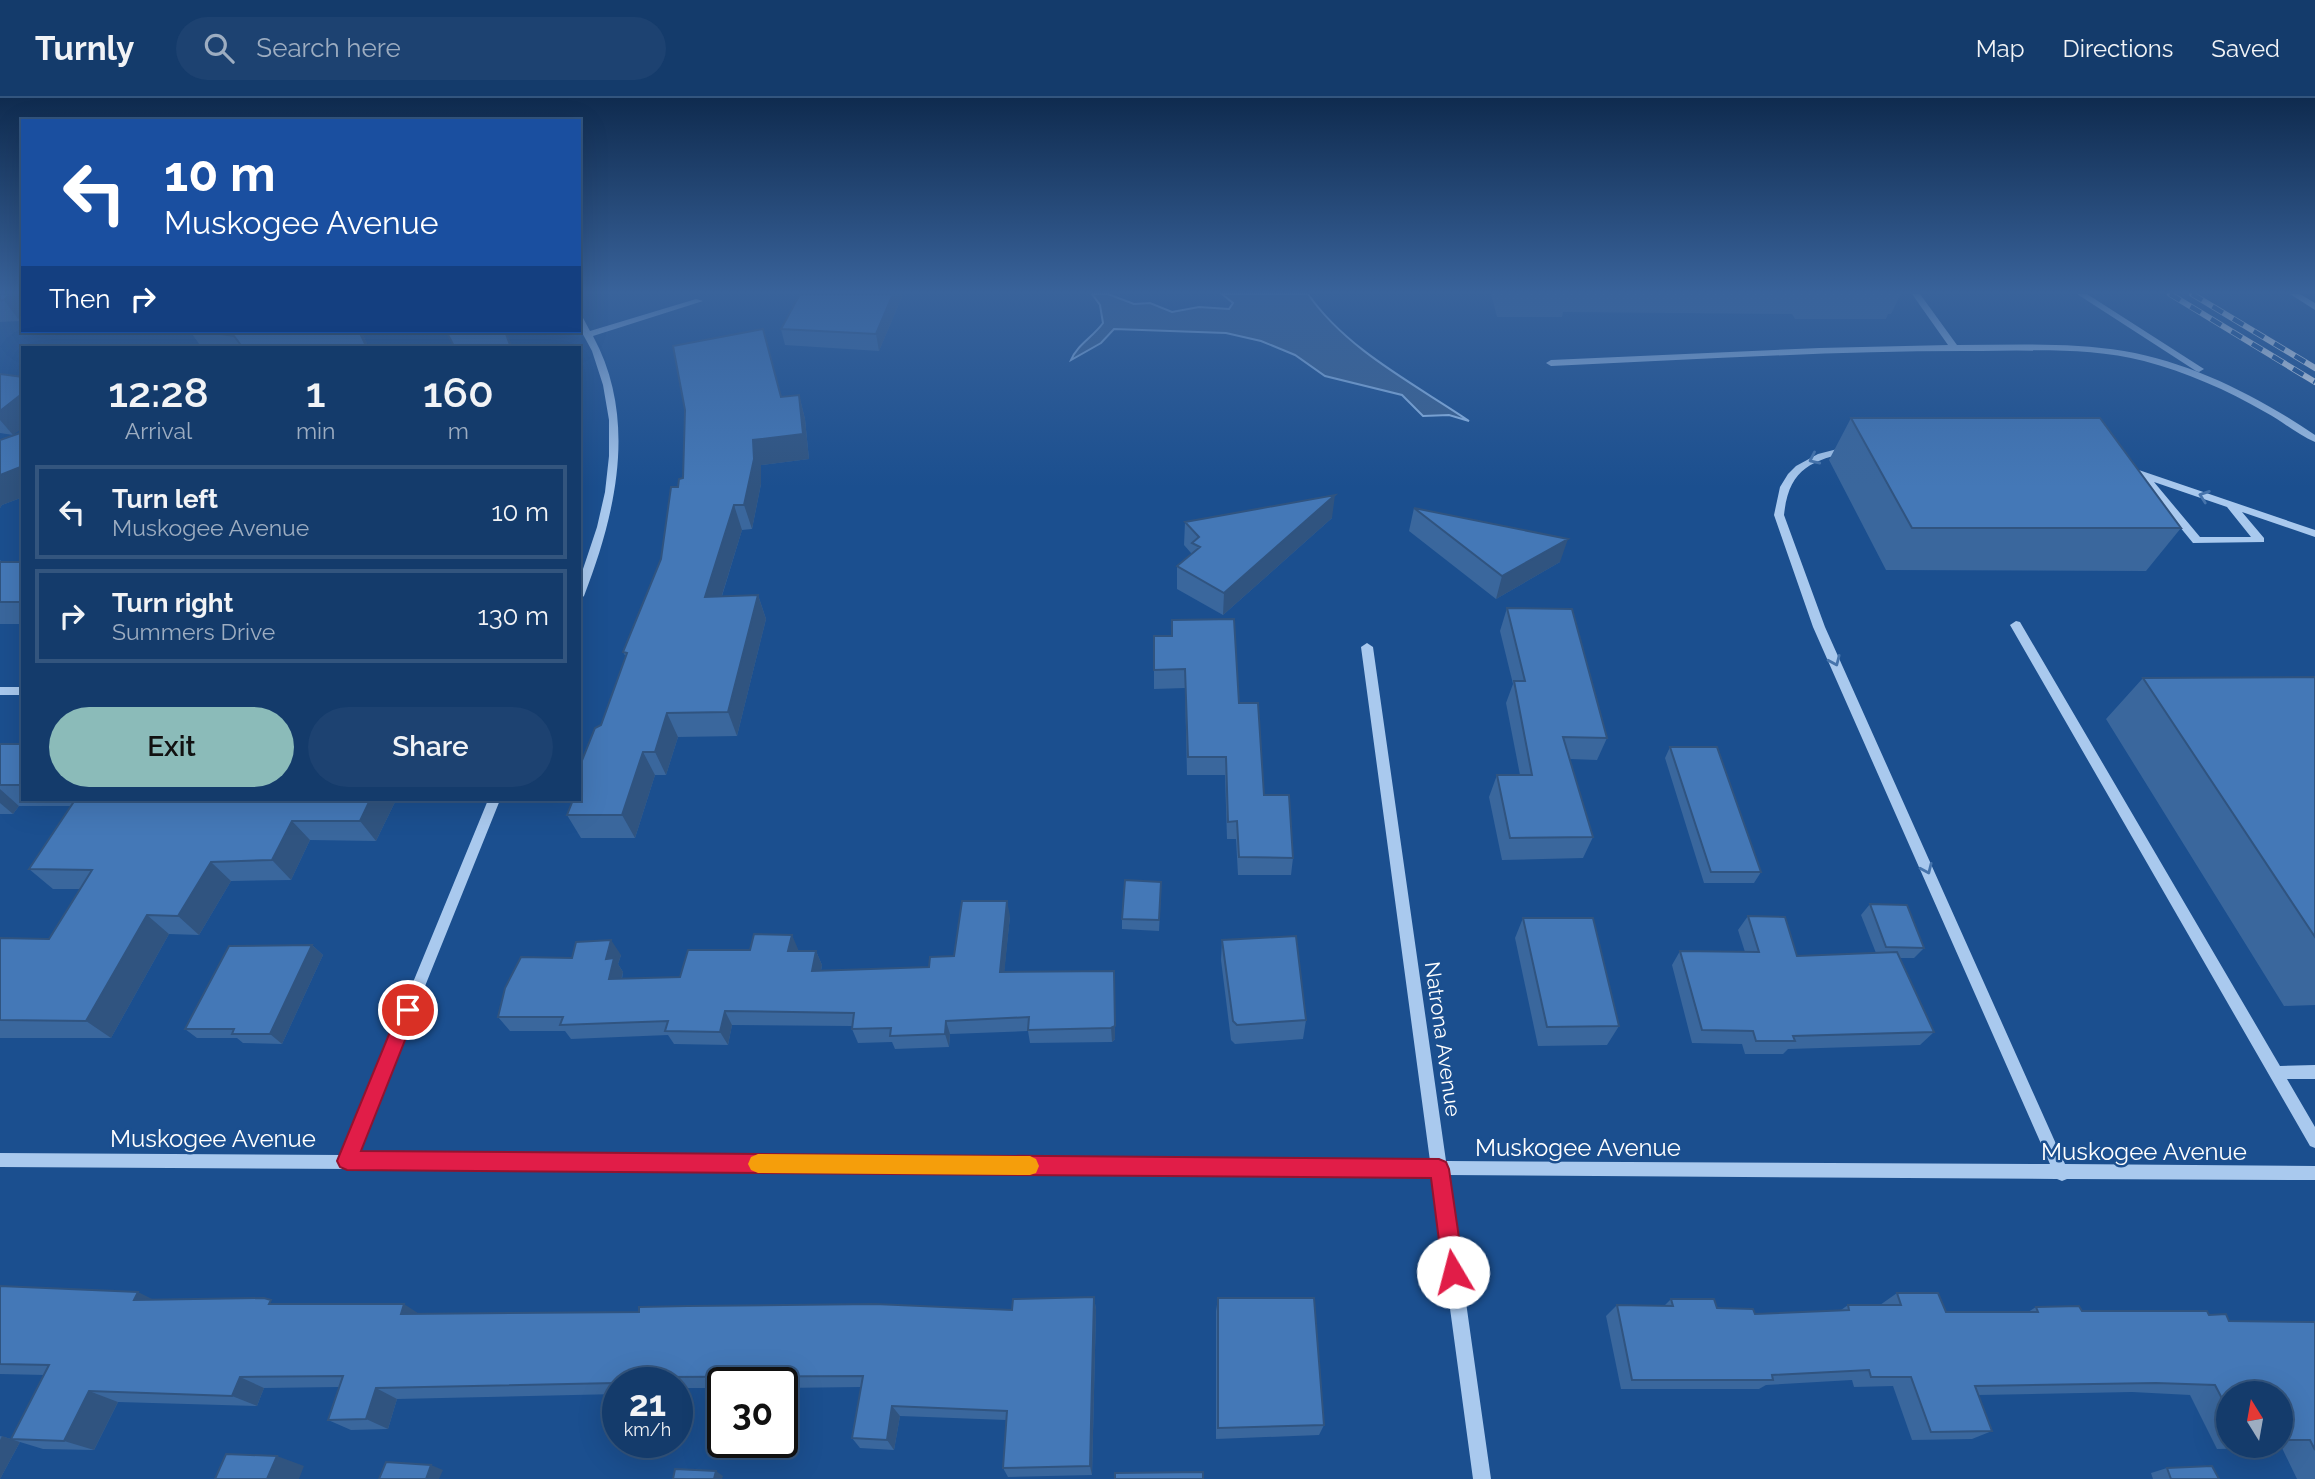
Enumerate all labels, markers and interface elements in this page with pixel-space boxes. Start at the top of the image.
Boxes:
search box [176,17,666,80]
text: Turnly [35,29,134,68]
icon: search [200,29,238,67]
text: Search here [256,33,401,63]
text: Map [1976,34,2025,63]
text: Directions [2063,34,2173,63]
text: Saved [2211,34,2280,63]
text: 10 m [164,145,276,202]
icon: left [49,147,140,238]
text: Muskogee Avenue [164,204,438,241]
icon: right [124,280,162,318]
text: Then [49,284,110,314]
text: 12:28 [108,368,209,417]
text: 1 [306,368,326,417]
text: 160 [423,368,494,417]
text: Arrival [125,417,192,444]
text: min [296,417,335,444]
text: m [448,417,469,444]
one-way arrow [1809,451,1821,465]
text: Turn left [112,484,218,514]
one-way arrow [2199,490,2211,504]
icon: left [53,493,91,531]
text: 10 m [491,497,549,527]
text: Muskogee Avenue [112,514,309,541]
text: Turn right [112,588,233,618]
icon: right [53,597,91,635]
text: 130 m [478,601,549,631]
text: Summers Drive [112,618,275,645]
one-way arrow [1827,654,1841,667]
button: Exit [49,707,294,787]
button: Share [308,707,553,787]
one-way arrow [1919,862,1933,874]
street label: Natrona Avenue [1420,960,1466,1118]
pin [378,980,438,1040]
icon: arrive [389,991,427,1029]
street label: Muskogee Avenue [110,1124,316,1153]
street label: Muskogee Avenue [1475,1133,1681,1162]
street label: Muskogee Avenue [2041,1137,2247,1166]
position arrow [1416,1235,1490,1309]
speed limit sign: 30 [707,1367,798,1458]
north arrow [2216,1381,2292,1458]
map controls [2216,1381,2293,1458]
text: 21 [629,1383,666,1424]
text: km/h [624,1419,671,1440]

